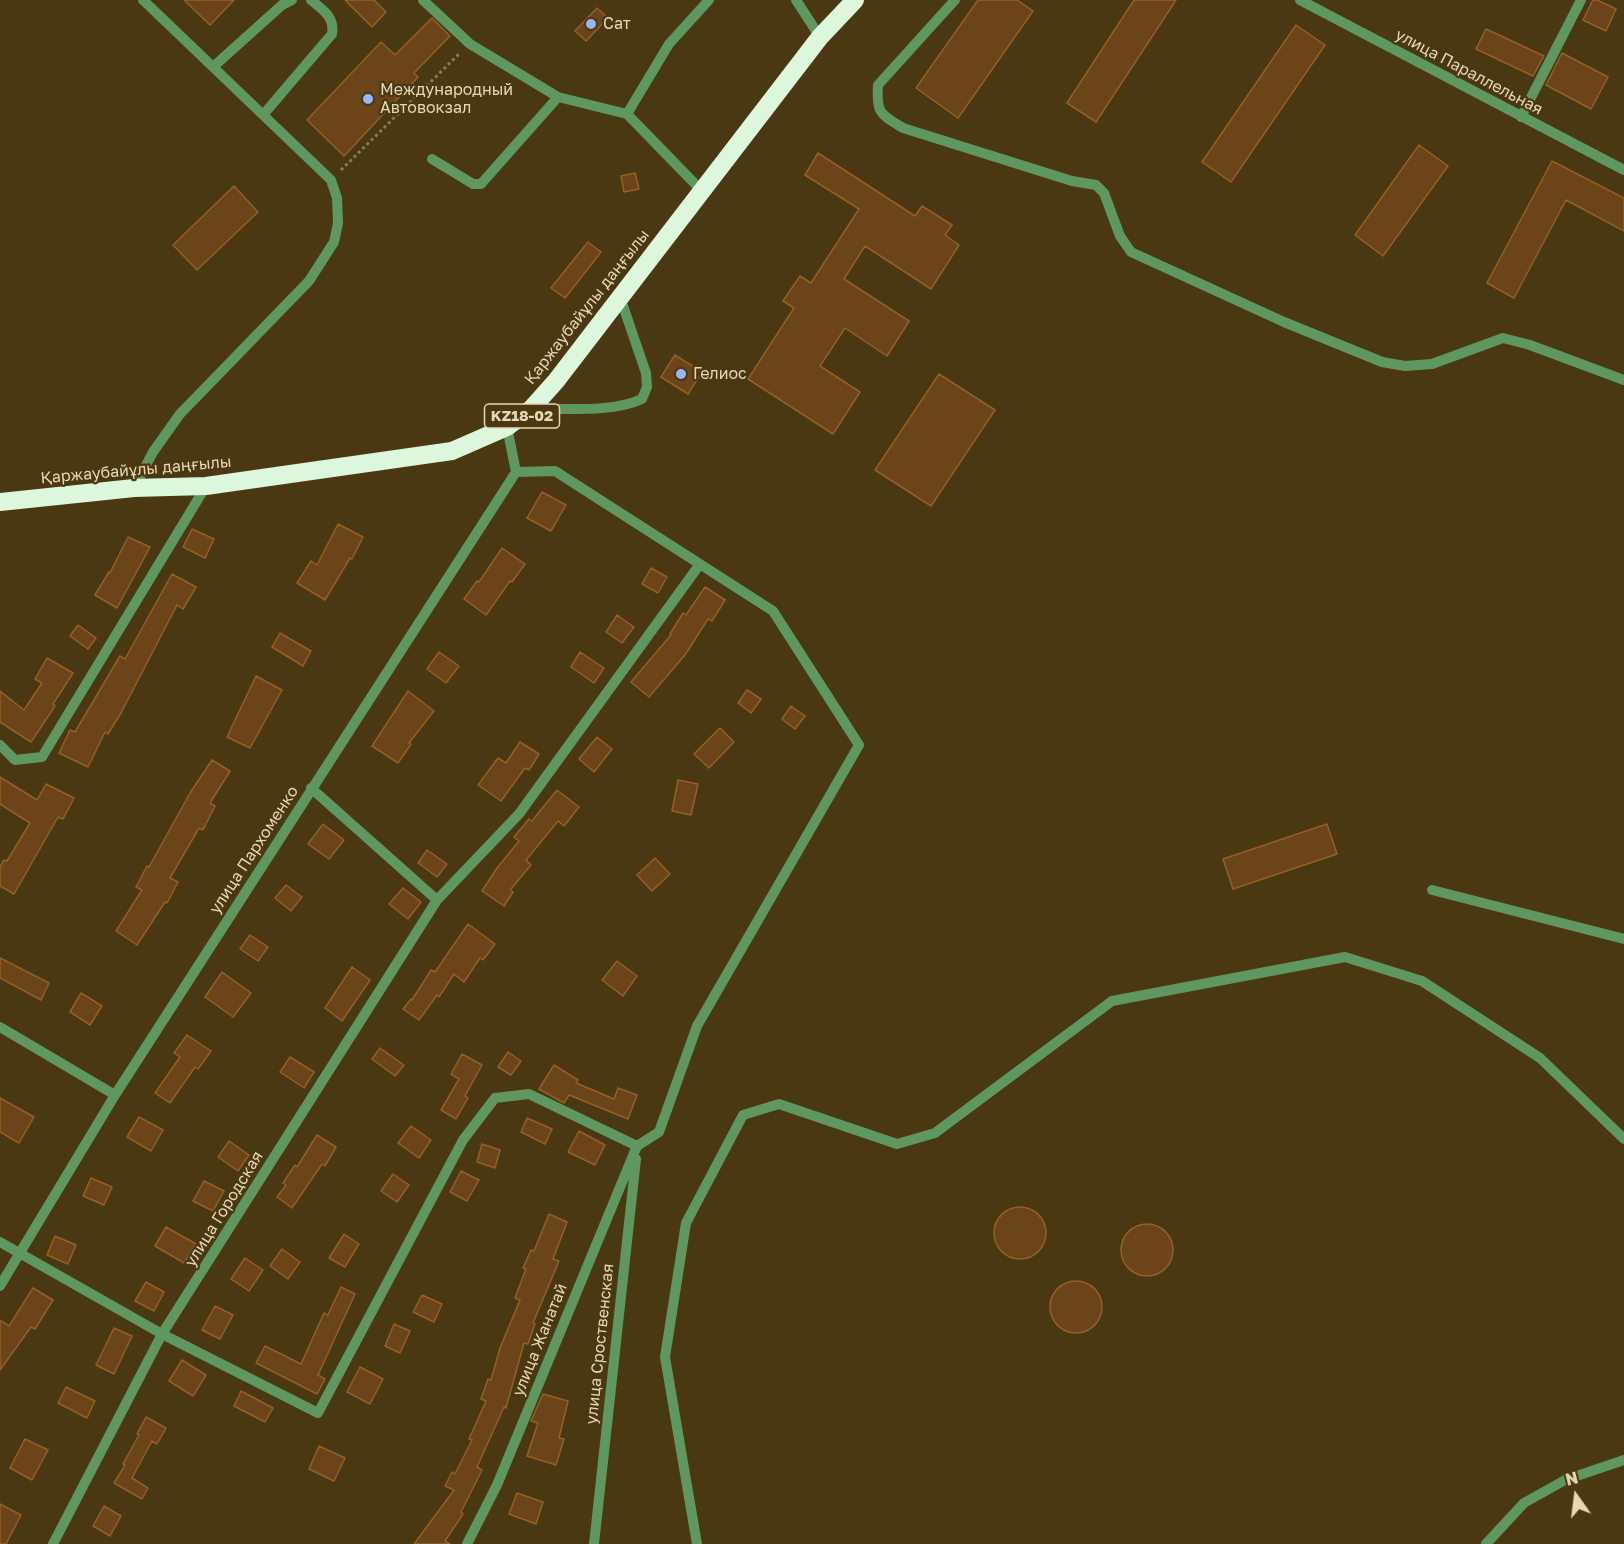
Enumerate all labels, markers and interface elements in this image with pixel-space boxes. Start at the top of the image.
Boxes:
place label: Сат [603,14,631,34]
marker: Сат [584,17,598,31]
street label: улица Параллельная [1392,25,1546,119]
place label: Международный Автовокзал [380,80,513,118]
marker: Международный Автовокзал [361,92,375,106]
street label: Қаржаубайұлы даңғылы [521,226,653,388]
place label: Гелиос [693,364,747,384]
marker: Гелиос [674,367,688,381]
road number: KZ18-02 [484,404,560,428]
street label: Қаржаубайұлы даңғылы [40,452,232,488]
street label: улица Пархоменко [205,782,303,918]
street label: улица Городская [181,1148,267,1270]
street label: улица Сроственская [582,1263,618,1425]
street label: улица Жанатай [509,1281,571,1399]
north arrow [1546,1466,1606,1526]
text: N [1563,1467,1580,1490]

